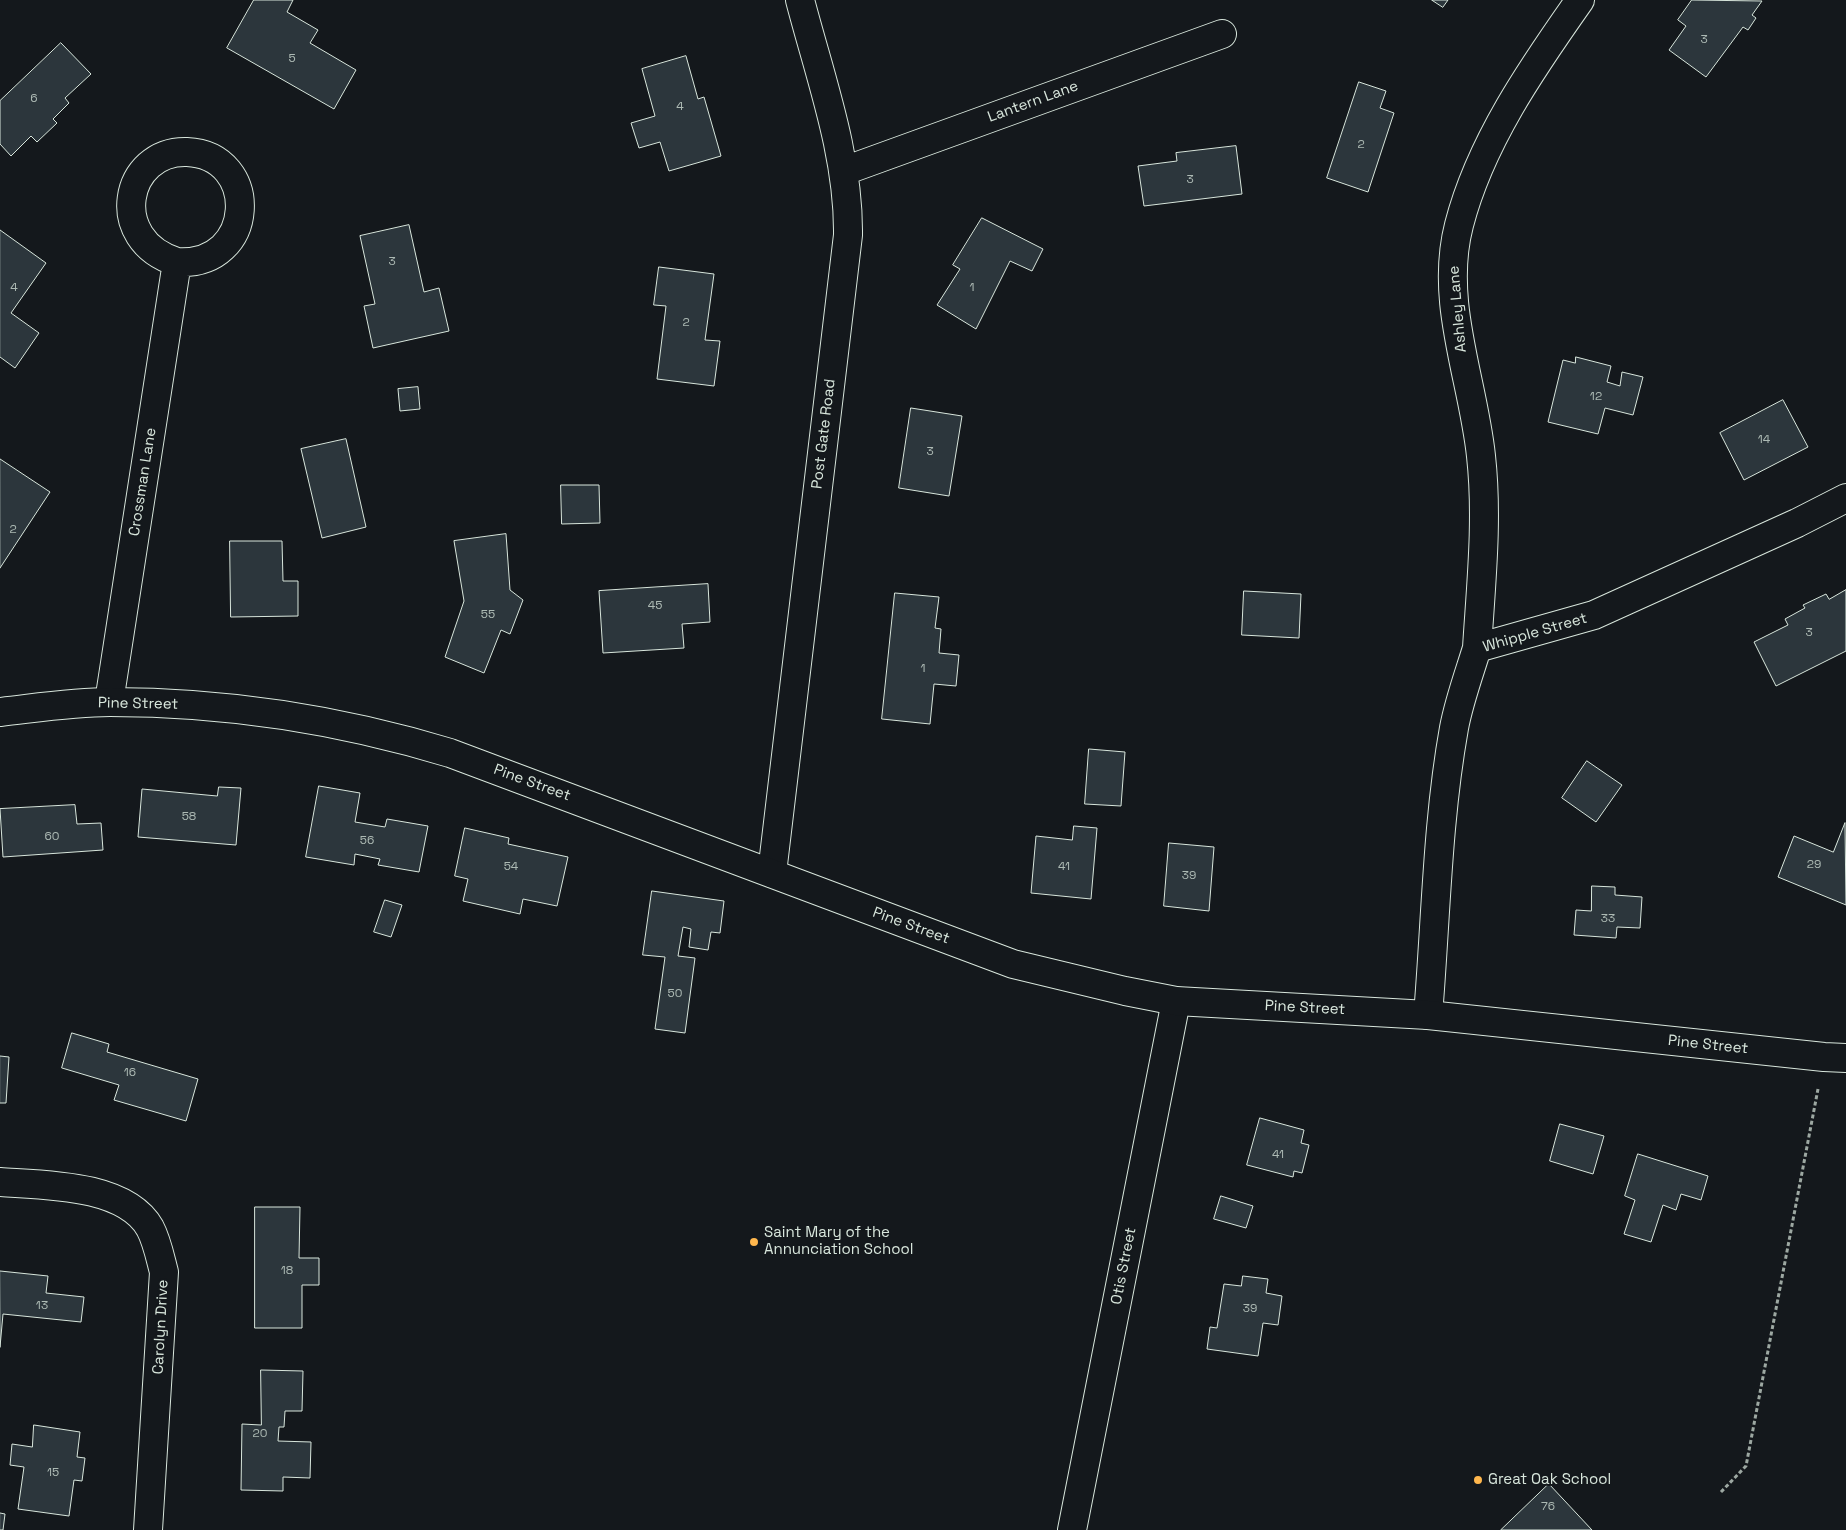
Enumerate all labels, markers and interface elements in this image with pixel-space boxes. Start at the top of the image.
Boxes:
house number: 3 [1700,33,1708,47]
house number: 5 [288,52,296,66]
street label: Lantern Lane [985,77,1081,127]
house number: 6 [30,92,38,106]
house number: 4 [676,100,684,114]
house number: 2 [1357,138,1365,152]
house number: 3 [1186,173,1194,187]
house number: 3 [388,255,396,269]
street label: Ashley Lane [1445,265,1471,353]
house number: 4 [10,281,18,295]
house number: 1 [969,281,975,295]
house number: 2 [682,316,690,330]
street label: Post Gate Road [808,378,840,490]
house number: 12 [1590,390,1602,404]
street label: Crossman Lane [126,426,160,538]
house number: 14 [1758,433,1770,447]
house number: 3 [926,445,934,459]
house number: 2 [9,523,17,537]
house number: 45 [648,599,662,613]
house number: 55 [481,608,495,622]
street label: Whipple Street [1481,610,1589,656]
house number: 3 [1805,626,1813,640]
house number: 1 [920,662,926,676]
street label: Pine Street [98,694,178,714]
street label: Pine Street [491,761,573,805]
house number: 58 [182,810,196,824]
house number: 60 [44,830,60,844]
house number: 56 [360,834,374,848]
house number: 29 [1807,858,1821,872]
house number: 54 [504,860,518,874]
house number: 41 [1058,860,1070,874]
house number: 39 [1182,869,1196,883]
street label: Pine Street [870,904,952,948]
house number: 33 [1601,912,1615,926]
house number: 50 [668,987,682,1001]
street label: Pine Street [1264,997,1346,1019]
street label: Pine Street [1667,1032,1749,1058]
house number: 16 [124,1066,136,1080]
house number: 41 [1272,1148,1284,1162]
place label: Saint Mary of the Annunciation School [764,1224,913,1259]
street label: Otis Street [1108,1226,1140,1306]
marker: Saint Mary of the Annunciation School [748,1236,760,1248]
house number: 18 [281,1264,293,1278]
street label: Carolyn Drive [150,1279,172,1375]
house number: 13 [36,1299,48,1313]
house number: 39 [1243,1302,1257,1316]
house number: 20 [253,1427,267,1441]
house number: 15 [47,1466,59,1480]
place label: Great Oak School [1488,1471,1611,1489]
marker: Great Oak School [1472,1474,1484,1486]
house number: 76 [1541,1500,1555,1514]

